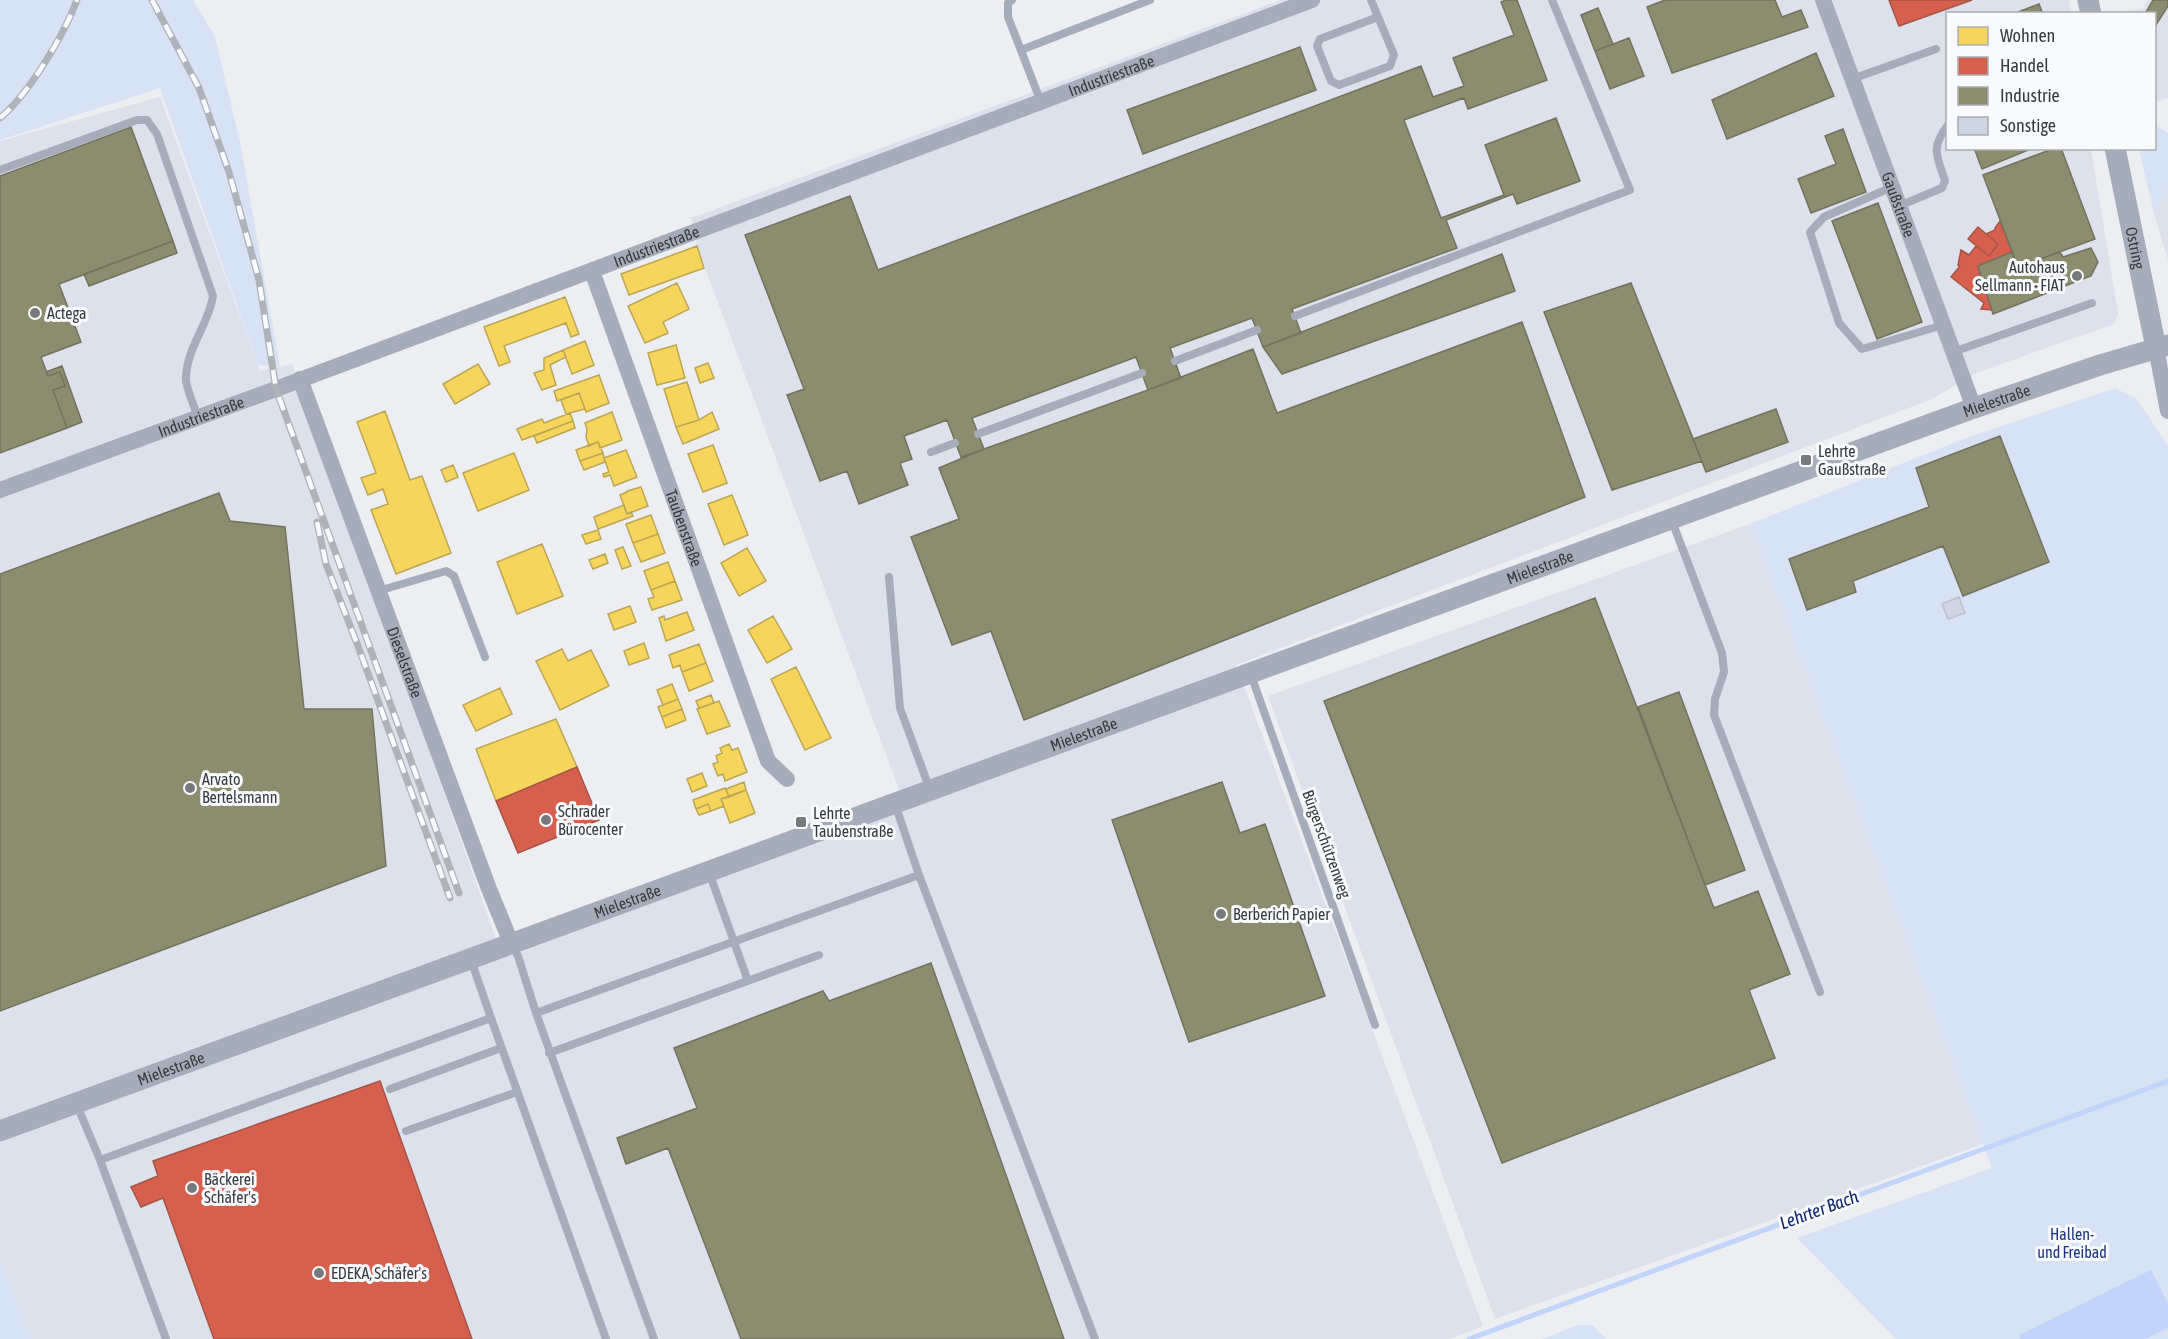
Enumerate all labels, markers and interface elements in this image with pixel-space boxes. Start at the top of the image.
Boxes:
legend [1946,12,2156,150]
text: Wohnen [2000,25,2055,46]
street label: Industriestraße [1066,51,1156,100]
text: Handel [2000,55,2049,76]
text: Industrie [2000,85,2060,106]
text: Sonstige [2000,115,2056,136]
street label: Gaußstraße [1878,169,1919,240]
street label: Industriestraße [611,222,702,271]
street label: Ostring [2122,225,2149,271]
place label: Autohaus Sellmann - FIAT [1975,258,2065,294]
marker: Autohaus Sellmann - FIAT [2070,269,2084,283]
place label: Actega [47,304,86,323]
marker: Actega [28,306,42,320]
street label: Mielestraße [1960,381,2033,420]
street label: Industriestraße [156,393,246,440]
place label: Lehrte Gaußstraße [1818,442,1886,478]
marker: Lehrte Gaußstraße [1799,453,1813,467]
street label: Taubenstraße [662,487,706,569]
street label: Mielestraße [1504,546,1576,587]
street label: Dieselstraße [384,624,426,700]
street label: Mielestraße [1048,714,1120,755]
place label: Arvato Bertelsmann [202,770,278,806]
marker: Arvato Bertelsmann [183,781,197,795]
street label: Bürgerschützenweg [1298,787,1355,901]
place label: Schrader Bürocenter [558,802,623,838]
place label: Lehrte Taubenstraße [813,804,894,840]
marker: Schrader Bürocenter [539,813,553,827]
marker: Lehrte Taubenstraße [794,815,808,829]
street label: Mielestraße [591,881,663,922]
place label: Berberich Papier [1233,905,1330,924]
marker: Berberich Papier [1214,907,1228,921]
street label: Mielestraße [135,1048,207,1089]
place label: Bäckerei Schäfer's [204,1170,257,1206]
marker: Bäckerei Schäfer's [185,1181,199,1195]
water label: Lehrter Bach [1777,1186,1861,1233]
park label: Hallen- und Freibad [2037,1225,2107,1261]
place label: EDEKA, Schäfer's [331,1264,427,1282]
marker: EDEKA, Schäfer's [312,1266,326,1280]

